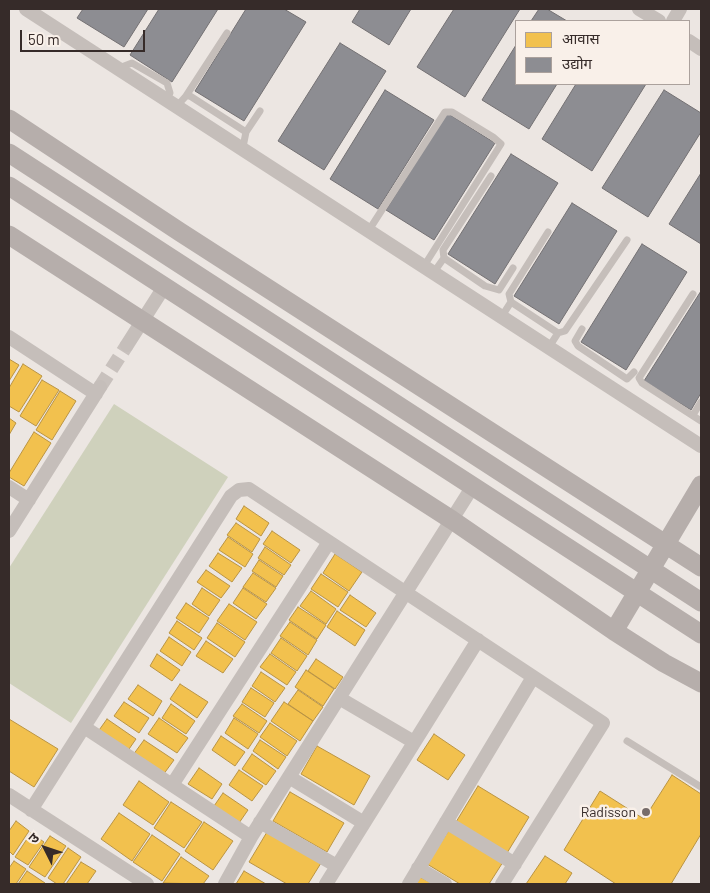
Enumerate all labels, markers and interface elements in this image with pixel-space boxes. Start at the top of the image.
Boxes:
scale bar [22,20,148,52]
legend [515,20,690,85]
text: आवास [562,29,600,47]
text: 50 m [28,30,60,48]
text: उद्योग [562,54,592,72]
place label: Radisson [581,804,636,820]
marker: Radisson [640,806,652,818]
north arrow [20,823,70,873]
text: उ [24,829,42,847]

